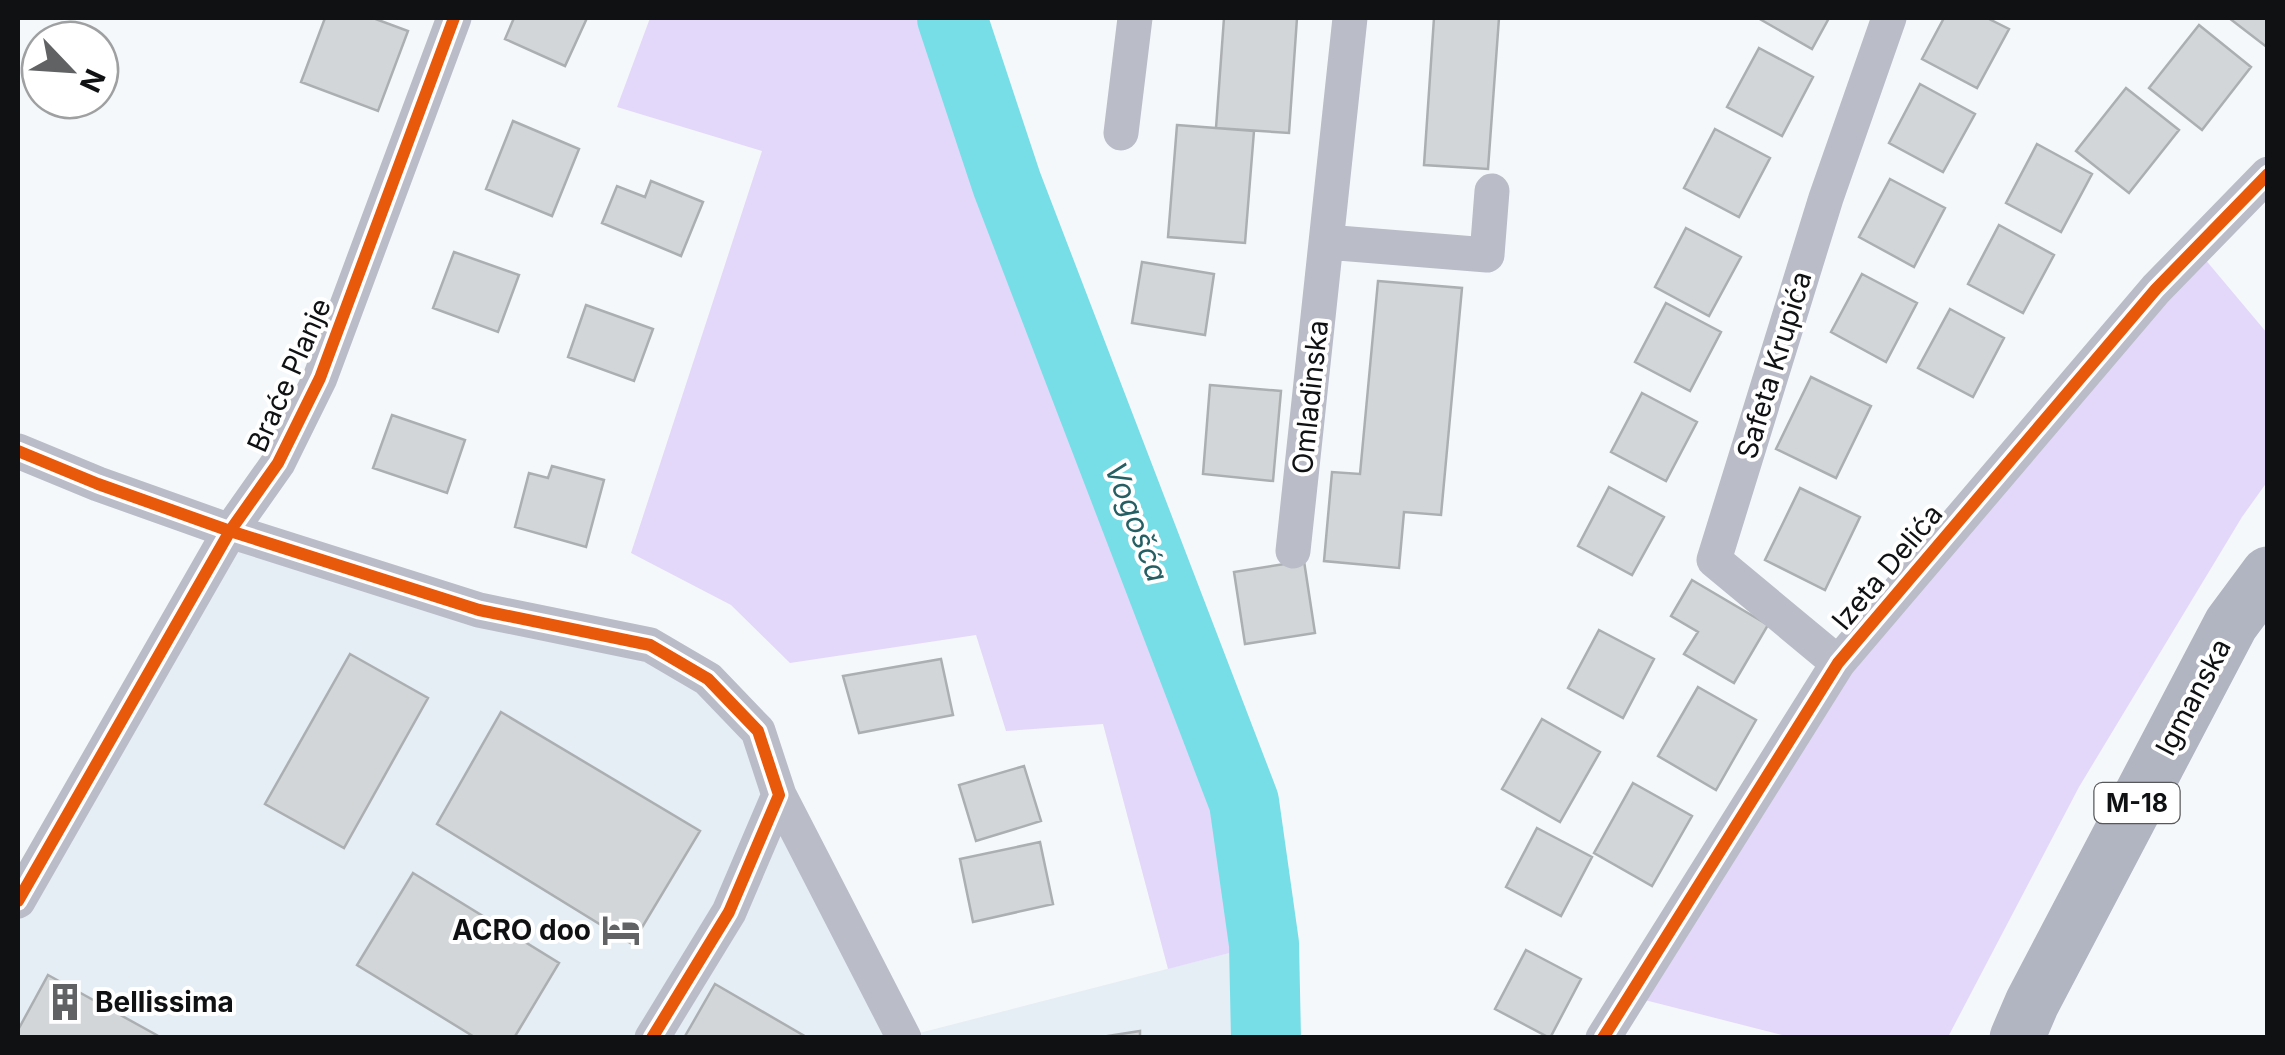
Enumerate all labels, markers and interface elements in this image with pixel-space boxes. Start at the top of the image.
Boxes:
north arrow [20,20,120,120]
text: N [73,64,113,97]
street label: Safeta Krupića [1729,267,1819,463]
street label: Braće Planje [240,293,338,457]
street label: Omladinska [1285,318,1335,476]
water label: Vogošća [1098,457,1176,587]
street label: Izeta Delića [1825,497,1949,637]
street label: Igmanska [2148,633,2238,761]
road number: M-18 [2094,783,2180,823]
hotel icon: ACRO doo [600,909,642,951]
place label: ACRO doo [452,913,591,947]
building icon: Bellissima [44,981,86,1023]
place label: Bellissima [95,985,234,1019]

